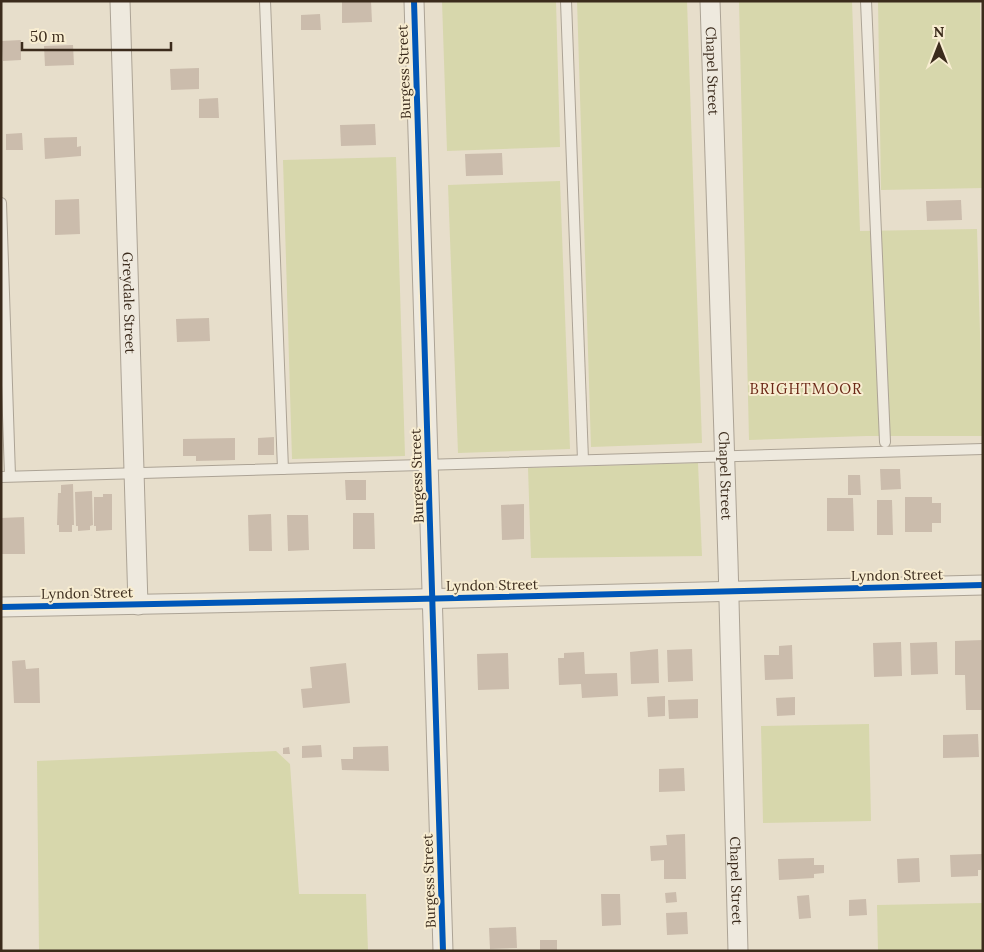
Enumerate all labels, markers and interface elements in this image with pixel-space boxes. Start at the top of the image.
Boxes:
scale bar [22,20,171,52]
north arrow [914,20,964,70]
text: N [934,23,945,41]
street label: Burgess Street [393,24,415,120]
street label: Chapel Street [702,26,723,116]
text: 50 m [30,27,65,46]
street label: Greydale Street [118,252,140,355]
district label: BRIGHTMOOR [749,379,863,398]
street label: Burgess Street [406,428,428,524]
street label: Chapel Street [715,431,736,521]
street label: Lyndon Street [851,565,944,585]
street label: Lyndon Street [446,575,539,595]
street label: Lyndon Street [41,583,134,603]
street label: Burgess Street [418,833,440,929]
street label: Chapel Street [726,836,746,926]

